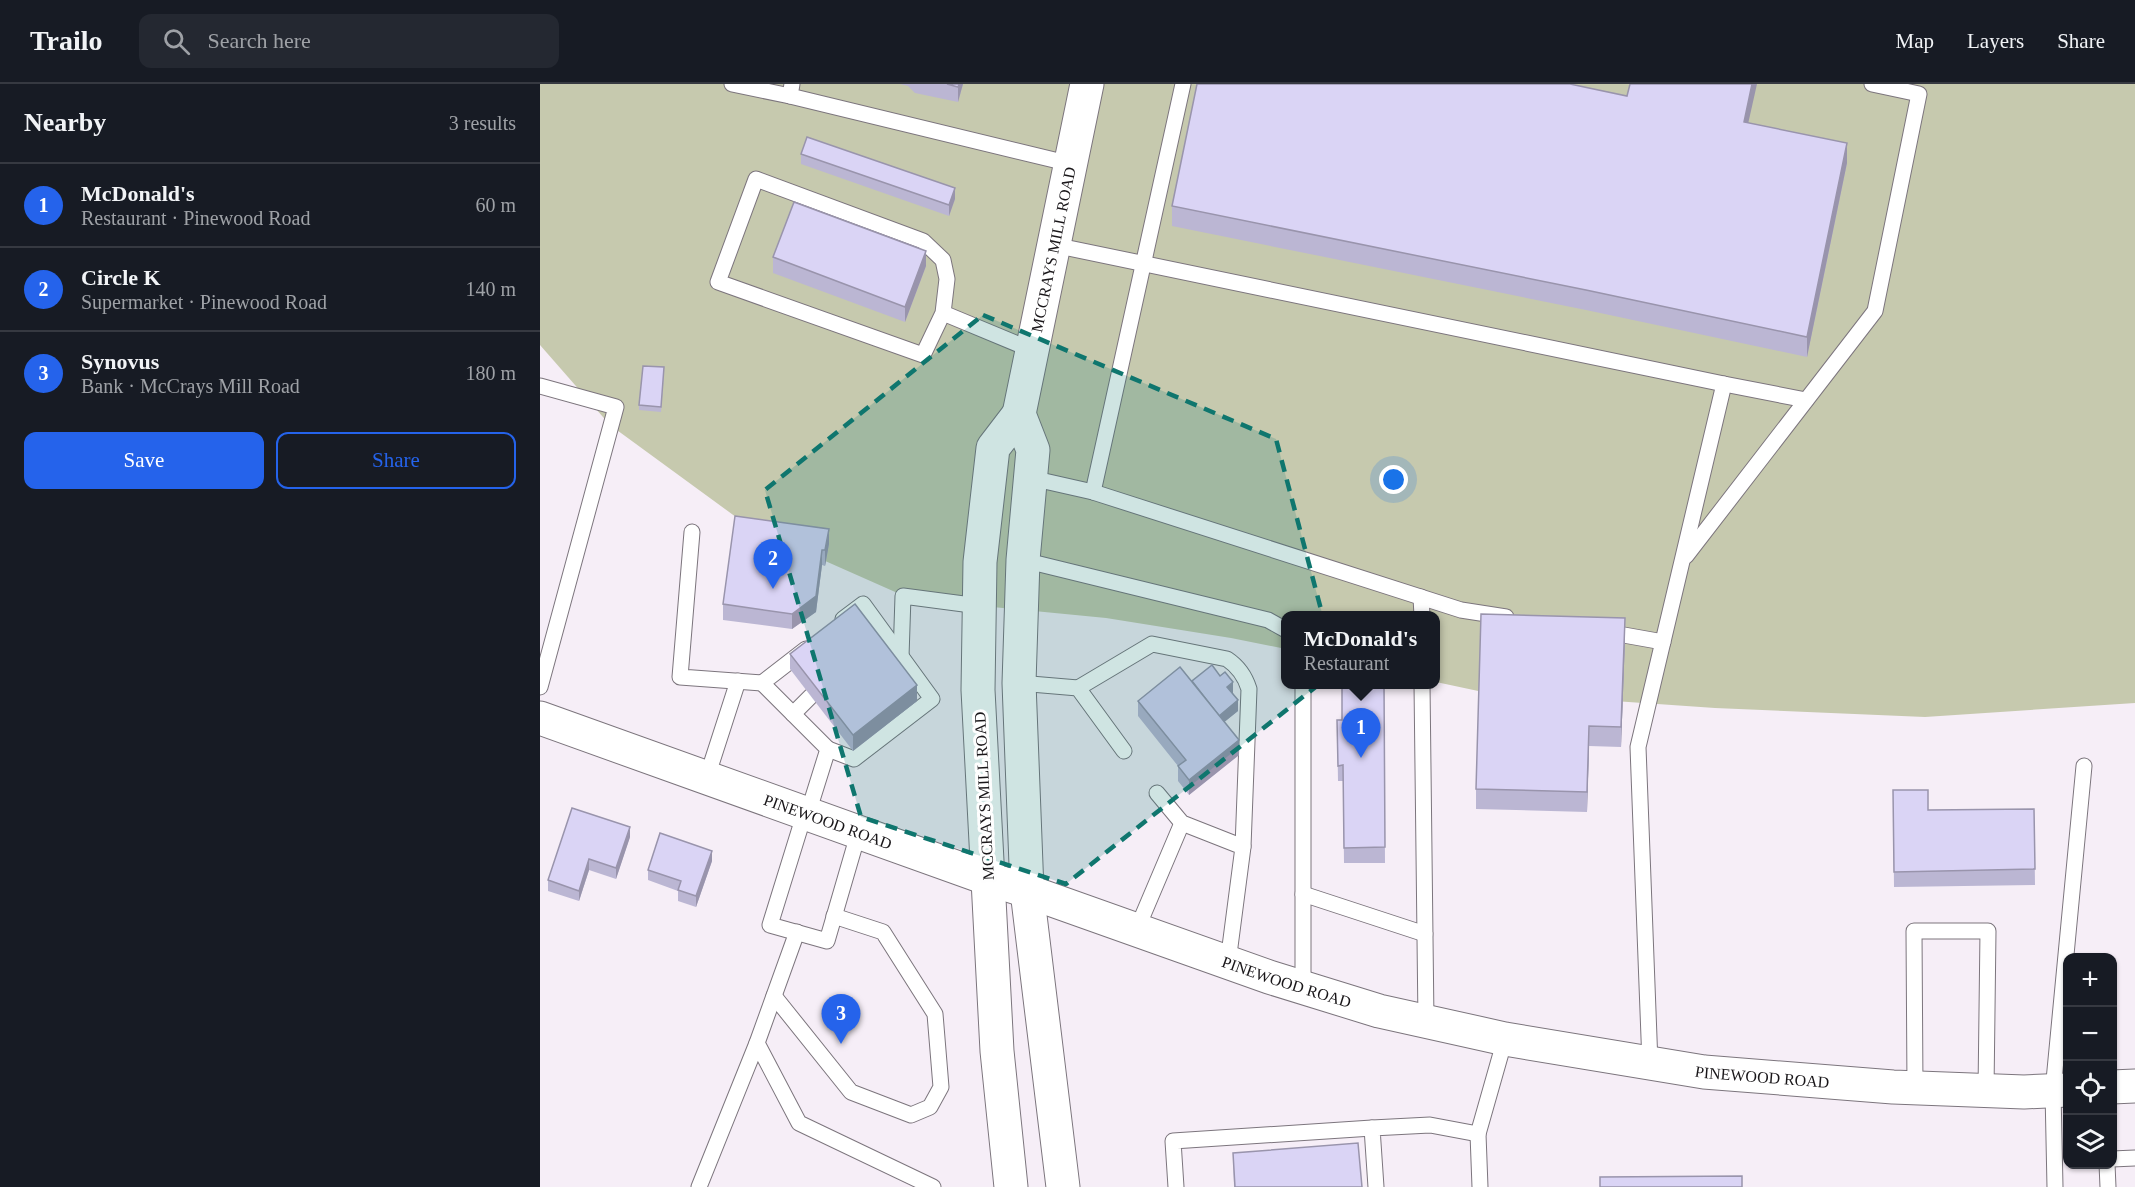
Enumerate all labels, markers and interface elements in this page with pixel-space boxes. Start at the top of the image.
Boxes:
search box [139,14,559,68]
text: Trailo [30,25,103,56]
icon: search [160,25,193,58]
text: Search here [208,28,311,53]
text: Map [1896,29,1934,53]
text: Layers [1967,29,2024,53]
text: Share [2057,29,2105,53]
text: Nearby [24,108,106,137]
text: 3 results [449,112,516,134]
street label: MCCRAYS MILL ROAD [1028,165,1078,334]
text: McDonald's [81,181,195,206]
text: 1 [39,194,49,216]
text: 60 m [475,194,516,216]
text: Restaurant · Pinewood Road [81,207,310,229]
text: Circle K [81,265,161,290]
text: 2 [39,278,49,300]
text: 140 m [465,278,516,300]
text: Supermarket · Pinewood Road [81,291,327,313]
text: Synovus [81,349,159,374]
text: 3 [39,362,49,384]
text: 180 m [465,362,516,384]
text: Bank · McCrays Mill Road [81,375,300,397]
button: Save [24,432,264,489]
button: Share [276,432,516,489]
your location [1379,465,1408,494]
pin: 2 [754,540,792,589]
popup [1281,611,1440,689]
text: McDonald's [1304,626,1417,651]
text: Restaurant [1304,652,1389,674]
pin: 1 [1342,708,1380,758]
street label: MCCRAYS MILL ROAD [971,711,997,881]
street label: PINEWOOD ROAD [762,791,894,852]
street label: PINEWOOD ROAD [1220,953,1353,1010]
map controls [2063,953,2117,1169]
button: + [2063,953,2117,1007]
pin: 3 [822,994,860,1044]
button: − [2063,1007,2117,1061]
button: locate [2063,1061,2117,1115]
street label: PINEWOOD ROAD [1694,1062,1830,1090]
button: layers [2063,1115,2117,1169]

